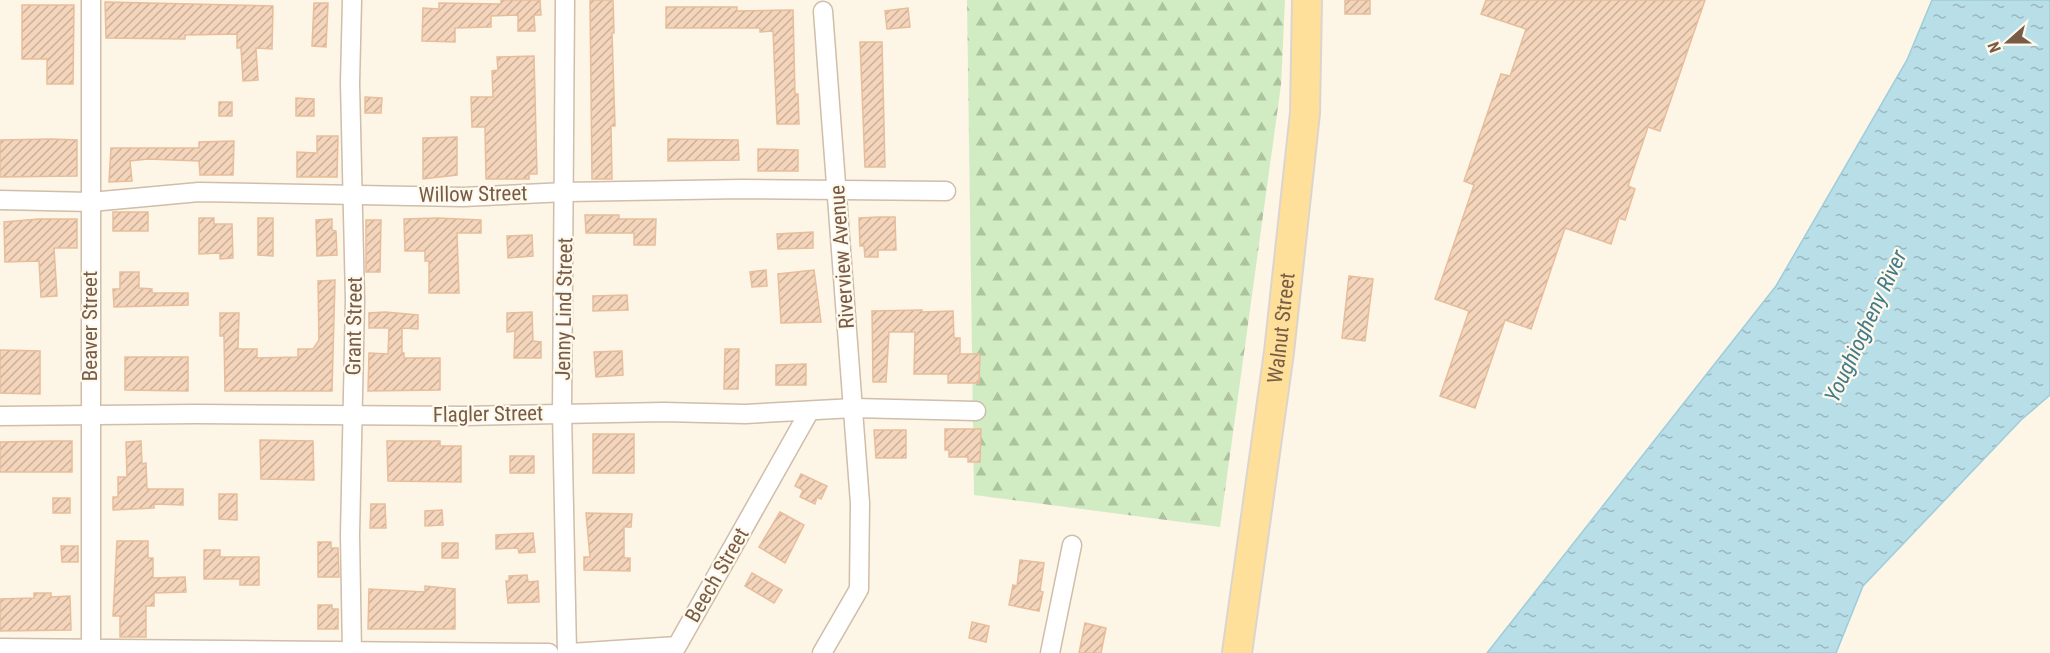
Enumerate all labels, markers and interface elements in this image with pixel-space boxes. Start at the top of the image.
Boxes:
north arrow [1978,12,2038,72]
text: N [1984,39,2005,55]
street label: Willow Street [418,181,528,207]
street label: Riverview Avenue [825,184,859,330]
street label: Jenny Lind Street [551,237,577,381]
water label: Youghiogheny River [1819,246,1912,406]
street label: Beaver Street [78,271,102,381]
street label: Walnut Street [1263,271,1300,385]
street label: Grant Street [341,276,367,376]
street label: Flagler Street [433,401,543,427]
street label: Beech Street [680,524,754,626]

